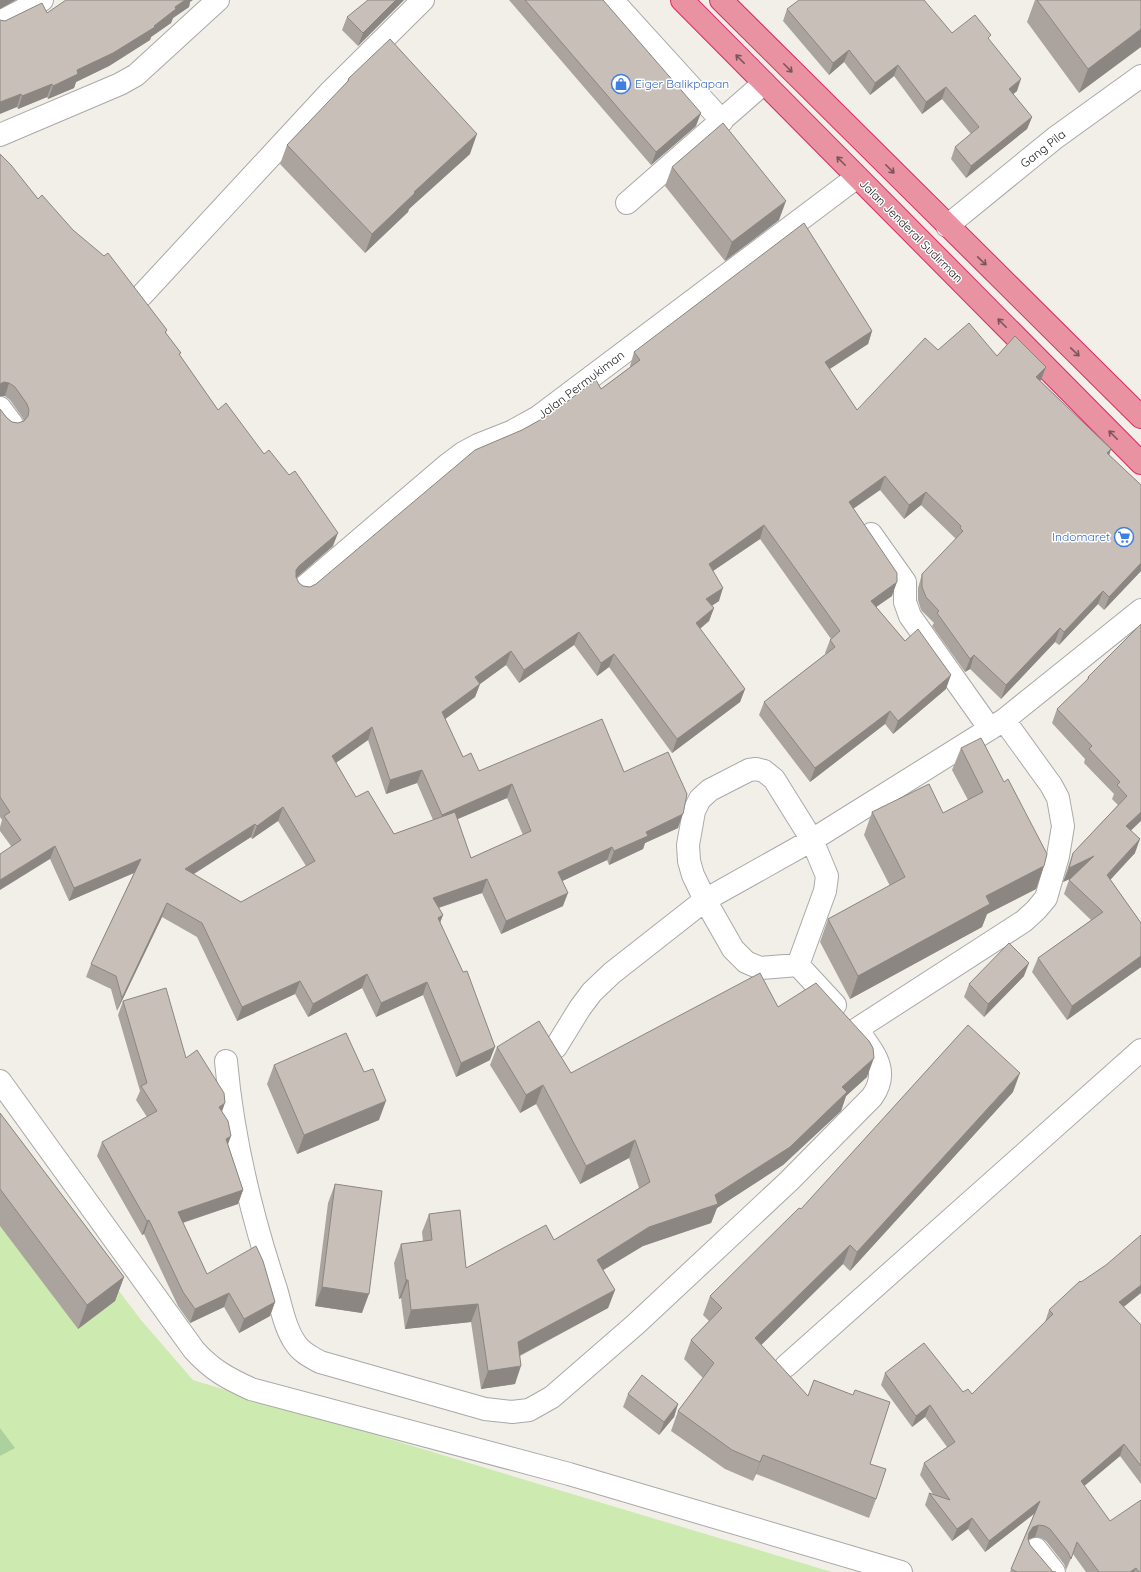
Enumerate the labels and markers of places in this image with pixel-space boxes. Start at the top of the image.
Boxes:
shop icon: Eiger Balikpapan [610,73,632,95]
place label: Eiger Balikpapan [635,76,729,91]
supermarket icon: Indomaret [1113,526,1135,548]
place label: Indomaret [1052,529,1110,544]

